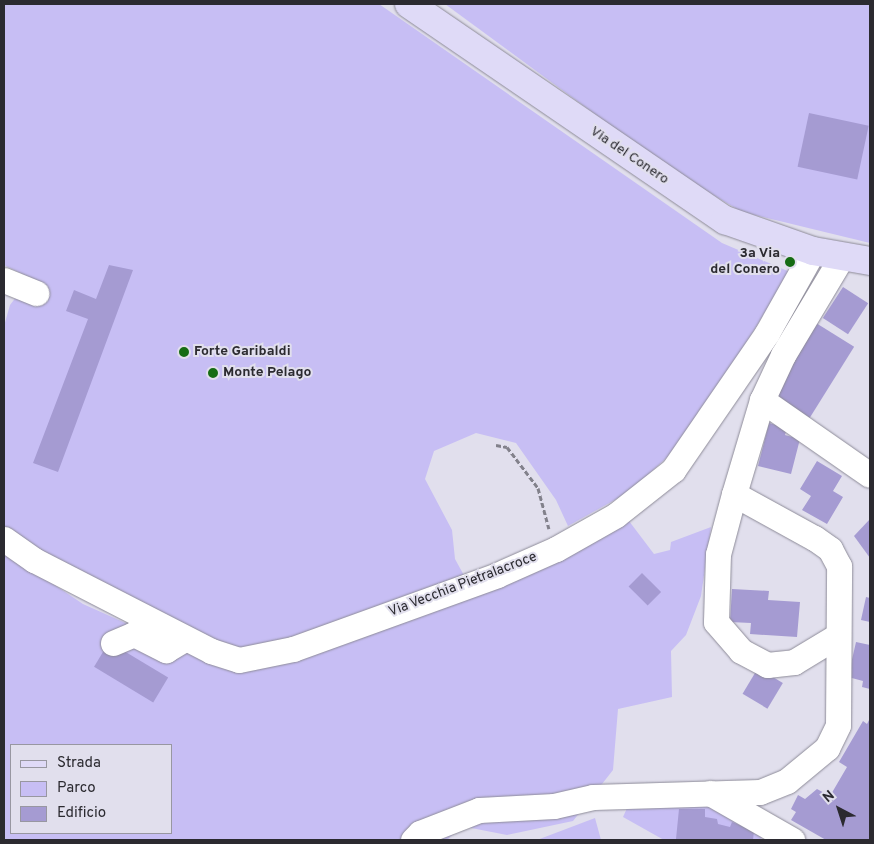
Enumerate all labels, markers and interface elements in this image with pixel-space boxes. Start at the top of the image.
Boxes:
street label: Via del Conero [586,124,672,188]
place label: 3a Via del Conero [710,246,780,278]
marker: 3a Via del Conero [784,256,796,268]
place label: Forte Garibaldi [194,344,291,360]
marker: Forte Garibaldi [178,346,190,358]
place label: Monte Pelago [223,365,311,381]
marker: Monte Pelago [207,367,219,379]
street label: Via Vecchia Pietralacroce [386,549,540,621]
legend [10,744,172,834]
text: Strada [57,754,101,773]
text: Parco [57,779,96,798]
north arrow [814,784,864,834]
text: N [820,787,838,807]
text: Edificio [57,804,106,823]

